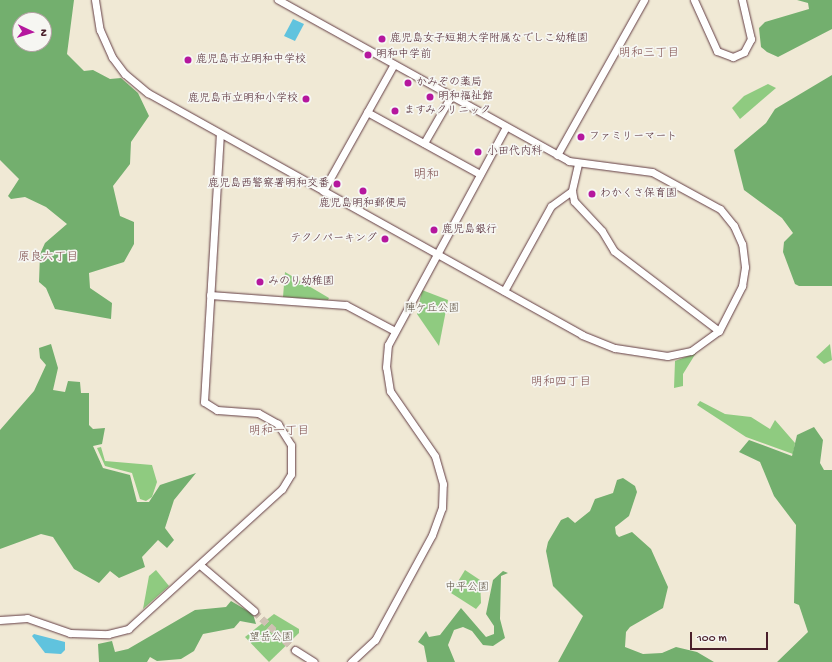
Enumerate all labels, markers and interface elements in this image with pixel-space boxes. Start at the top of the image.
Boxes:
north arrow [12,12,52,52]
text: N [37,29,49,37]
place label: 鹿児島女子短期大学附属なでしこ幼稚園 [390,32,588,46]
marker: 鹿児島女子短期大学附属なでしこ幼稚園 [377,34,387,44]
place label: 明和中学前 [376,48,431,62]
district label: 明和三丁目 [619,48,679,62]
marker: 明和中学前 [363,50,373,60]
place label: 鹿児島市立明和中学校 [196,53,306,67]
marker: 鹿児島市立明和中学校 [183,55,193,65]
place label: かみぞの薬局 [416,76,482,90]
marker: かみぞの薬局 [403,78,413,88]
place label: 明和福祉館 [438,90,493,104]
place label: 鹿児島市立明和小学校 [188,92,298,106]
marker: 明和福祉館 [425,92,435,102]
marker: 鹿児島市立明和小学校 [301,94,311,104]
place label: ますみクリニック [404,104,492,118]
marker: ますみクリニック [389,105,401,117]
place label: ファミリーマート [589,130,677,144]
marker: ファミリーマート [576,132,586,142]
place label: 小田代内科 [487,145,542,159]
marker: 小田代内科 [472,146,484,158]
district label: 明和 [413,168,439,184]
place label: 鹿児島西警察署明和交番 [208,177,329,191]
marker: 鹿児島西警察署明和交番 [332,179,342,189]
marker: 鹿児島明和郵便局 [358,186,368,196]
place label: わかくさ保育園 [600,187,677,201]
marker: わかくさ保育園 [587,189,597,199]
place label: 鹿児島明和郵便局 [319,197,407,211]
place label: 鹿児島銀行 [442,223,497,237]
marker: 鹿児島銀行 [429,225,439,235]
place label: テクノパーキング [289,232,377,246]
marker: テクノパーキング [380,234,390,244]
district label: 原良六丁目 [18,252,78,266]
place label: みのり幼稚園 [268,275,334,289]
marker: みのり幼稚園 [255,277,265,287]
park label: 陣ケ丘公園 [405,302,459,316]
district label: 明和四丁目 [531,377,591,391]
district label: 明和一丁目 [249,426,309,440]
park label: 中平公園 [445,581,489,595]
scale bar [692,624,770,650]
park label: 望岳公園 [249,631,293,645]
text: 100 m [697,632,727,646]

